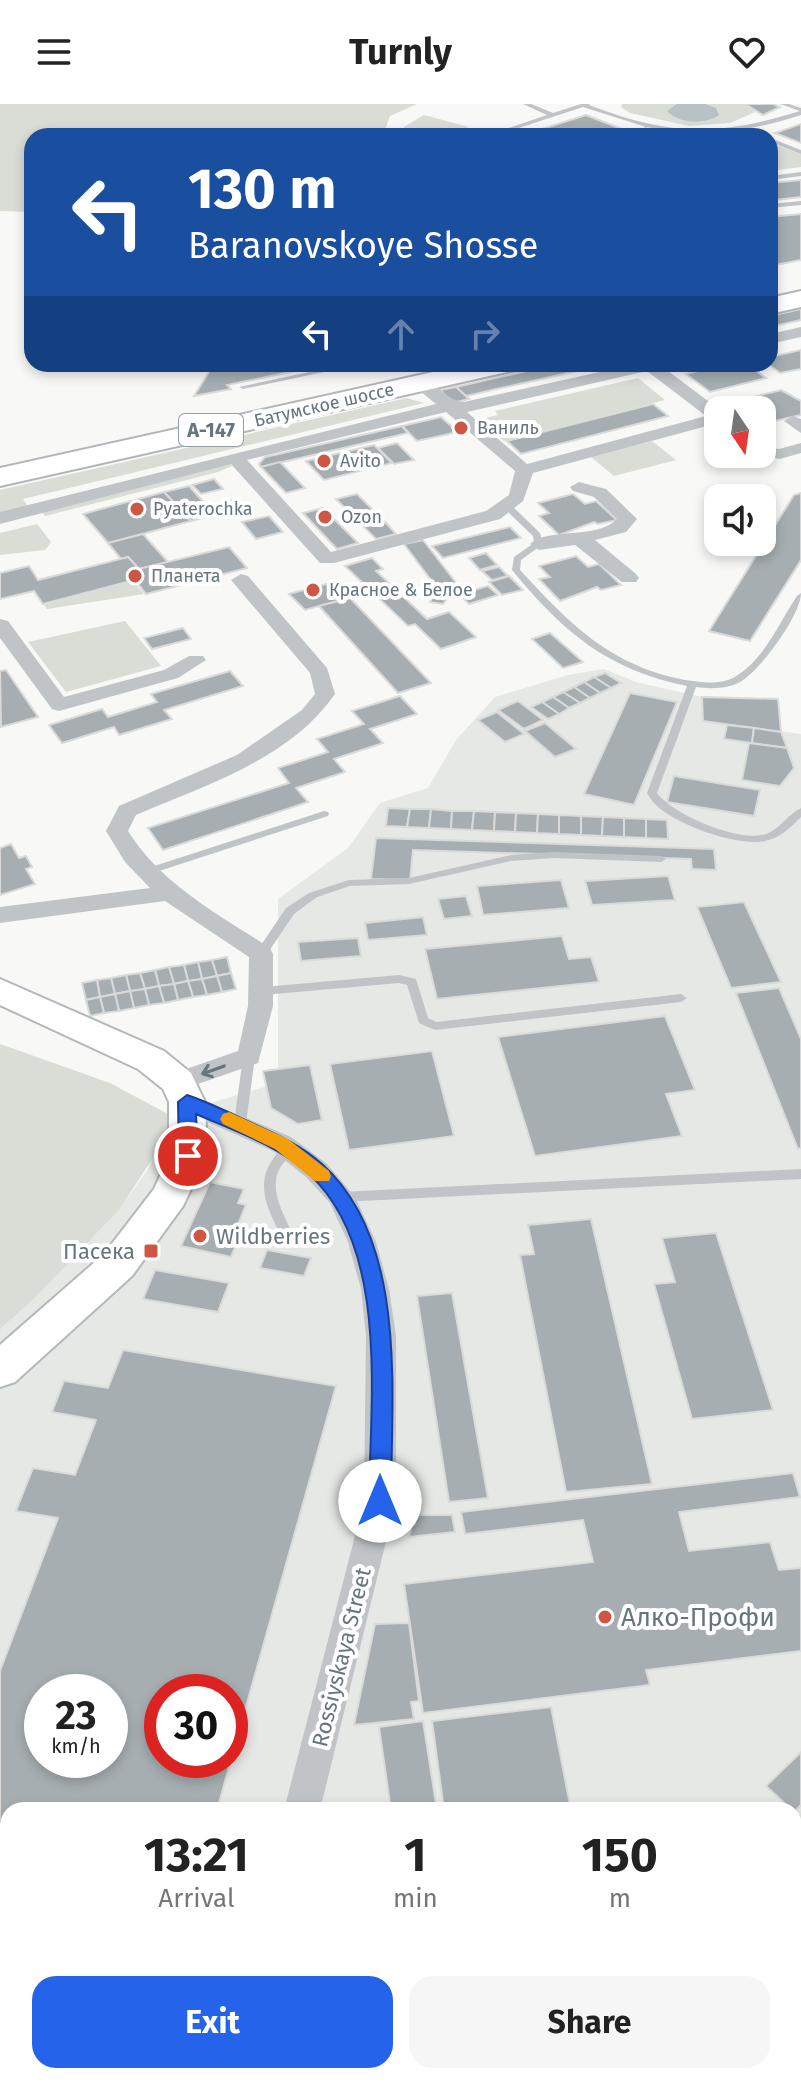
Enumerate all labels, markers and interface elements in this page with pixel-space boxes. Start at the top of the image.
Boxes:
icon: menu [32,30,76,74]
text: Turnly [349,30,452,74]
icon: heart [725,30,769,74]
text: 130 m [188,156,336,223]
icon: left [56,160,160,264]
text: Baranovskoye Shosse [188,224,538,268]
icon: left [295,312,339,356]
icon: ahead [379,312,423,356]
icon: right [463,312,507,356]
street label: Батумское шоссе [252,378,396,432]
north arrow [704,396,776,468]
map controls [704,396,776,556]
road number: А-147 [179,414,243,446]
place label: Ваниль [477,417,539,439]
marker: Ваниль [452,419,470,437]
place label: Avito [340,450,381,472]
marker: Avito [315,452,333,470]
button: sound [704,484,776,556]
place label: Pyaterochka [153,498,253,520]
marker: Pyaterochka [128,500,146,518]
place label: Ozon [341,506,382,528]
marker: Ozon [316,508,334,526]
place label: Планета [151,565,221,587]
marker: Планета [126,567,144,585]
place label: Красное & Белое [329,579,473,601]
marker: Красное & Белое [304,581,322,599]
one-way arrow [202,1064,226,1078]
pin [154,1122,222,1190]
icon: arrive [166,1134,210,1178]
place label: Wildberries [216,1223,330,1250]
marker: Wildberries [191,1227,209,1245]
place label: Пасека [63,1238,135,1265]
marker: Пасека [142,1242,160,1260]
position arrow [338,1459,422,1543]
street label: Rossiyskaya Street [306,1565,377,1750]
place label: Алко-Профи [621,1602,775,1633]
marker: Алко-Профи [596,1608,614,1626]
speed limit sign: 30 [144,1674,248,1778]
text: 23 [55,1692,97,1740]
text: km/h [51,1734,101,1758]
text: 13:21 [144,1826,249,1884]
text: 1 [404,1826,426,1884]
text: 150 [582,1826,658,1884]
text: Arrival [158,1883,235,1914]
text: min [393,1883,438,1914]
text: m [609,1883,631,1914]
button: Exit [32,1976,393,2068]
button: Share [409,1976,770,2068]

